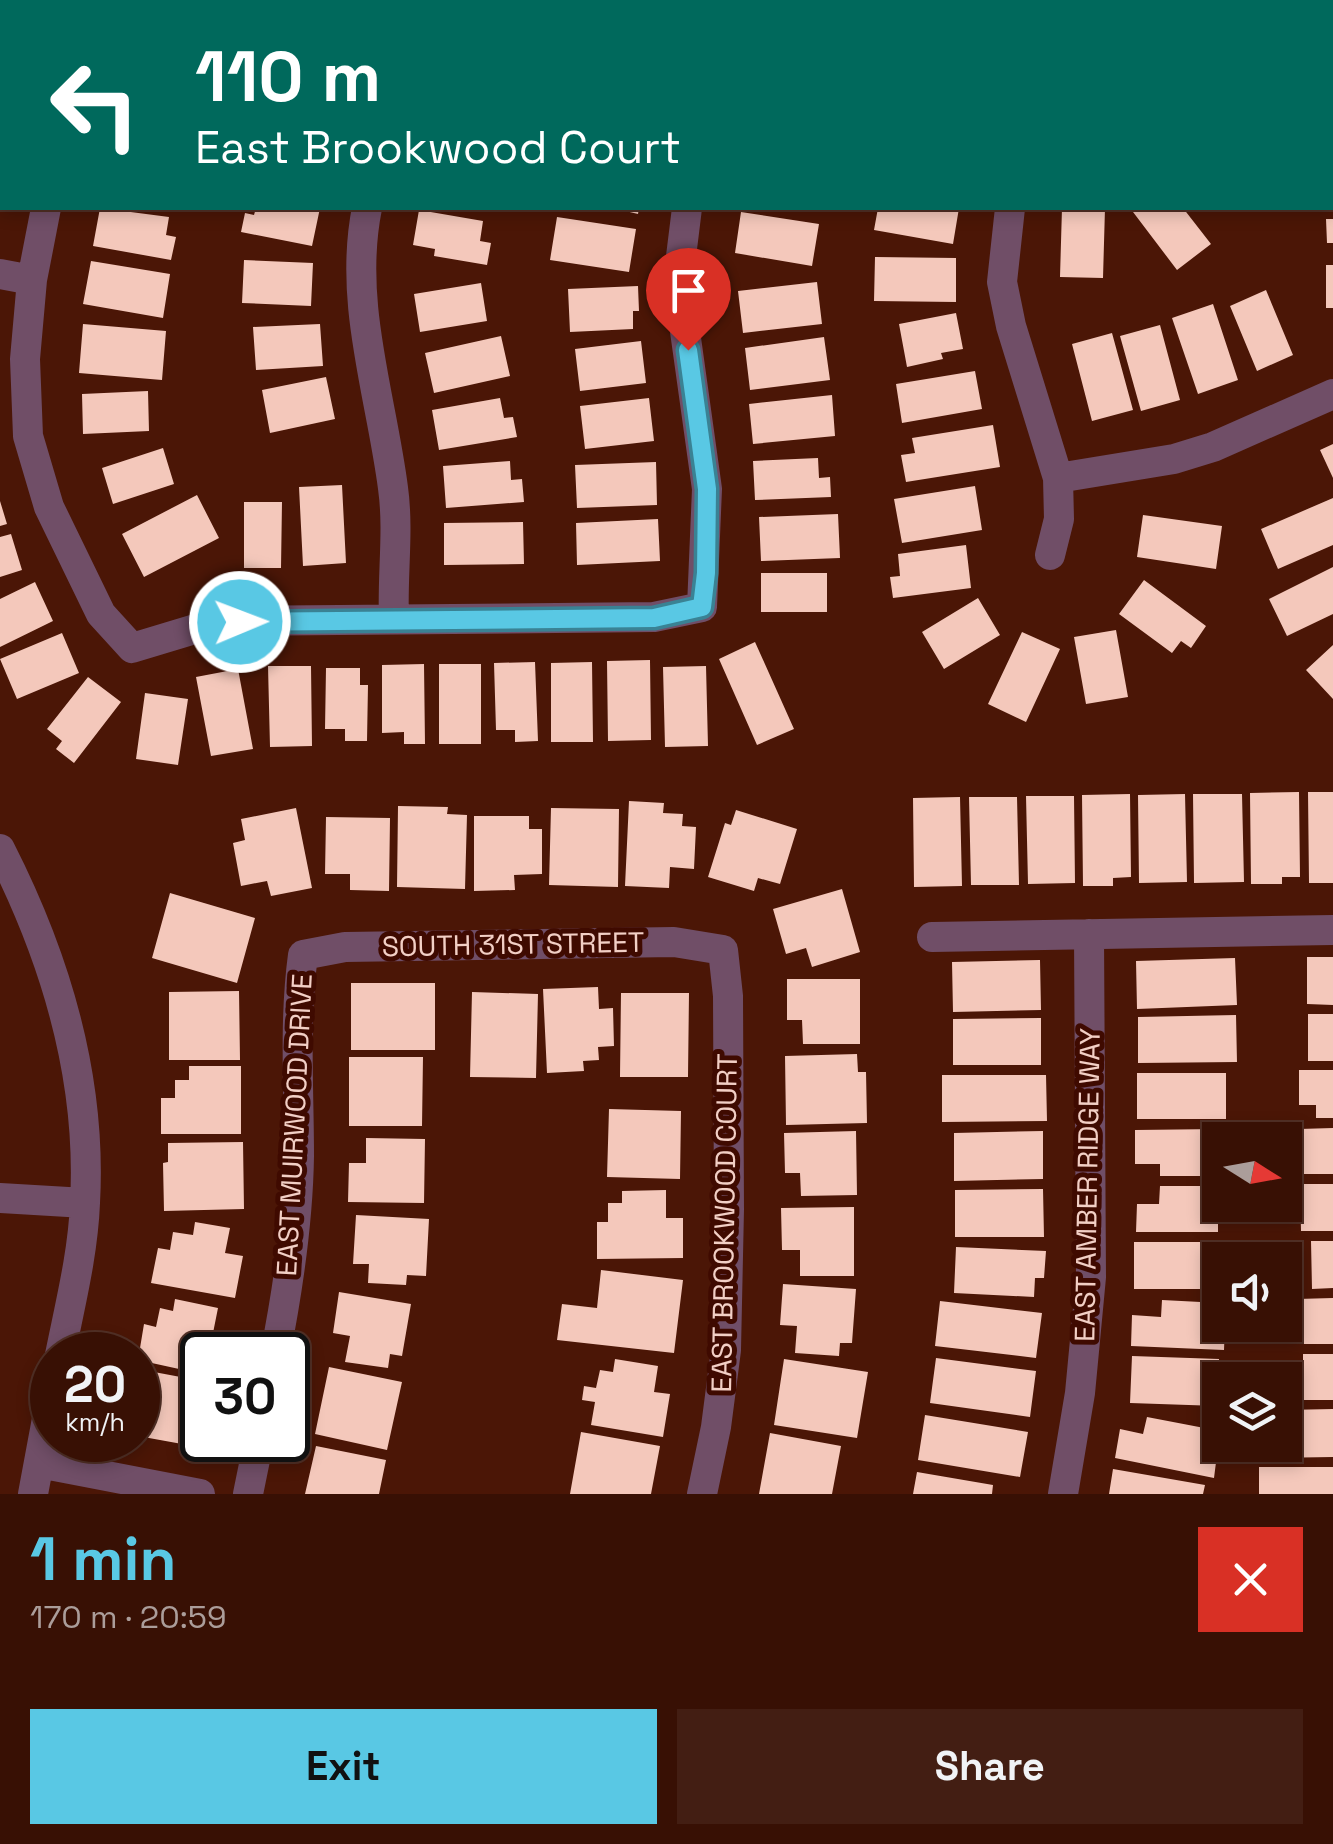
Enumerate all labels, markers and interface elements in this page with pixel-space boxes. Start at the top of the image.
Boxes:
text: 110 m [195,32,381,121]
icon: left [30,40,160,170]
text: East Brookwood Court [195,119,681,176]
pin [646,248,731,351]
icon: arrive [661,263,716,318]
position arrow [188,570,292,674]
street label: SOUTH 31ST STREET [381,924,645,964]
street label: EAST MUIRWOOD DRIVE [268,973,320,1277]
street label: EAST AMBER RIDGE WAY [1066,1028,1108,1342]
street label: EAST BROOKWOOD COURT [703,1053,745,1393]
north arrow [1202,1122,1302,1222]
map controls [1202,1122,1302,1462]
button: sound [1202,1242,1302,1342]
speed limit sign: 30 [180,1332,310,1462]
text: 20 [64,1353,126,1417]
button: layers [1202,1362,1302,1462]
text: km/h [65,1406,125,1438]
text: 1 min [30,1521,177,1598]
button: close [1198,1527,1303,1632]
text: 170 m · 20:59 [30,1597,227,1637]
button: Exit [30,1709,657,1824]
button: Share [677,1709,1303,1824]

